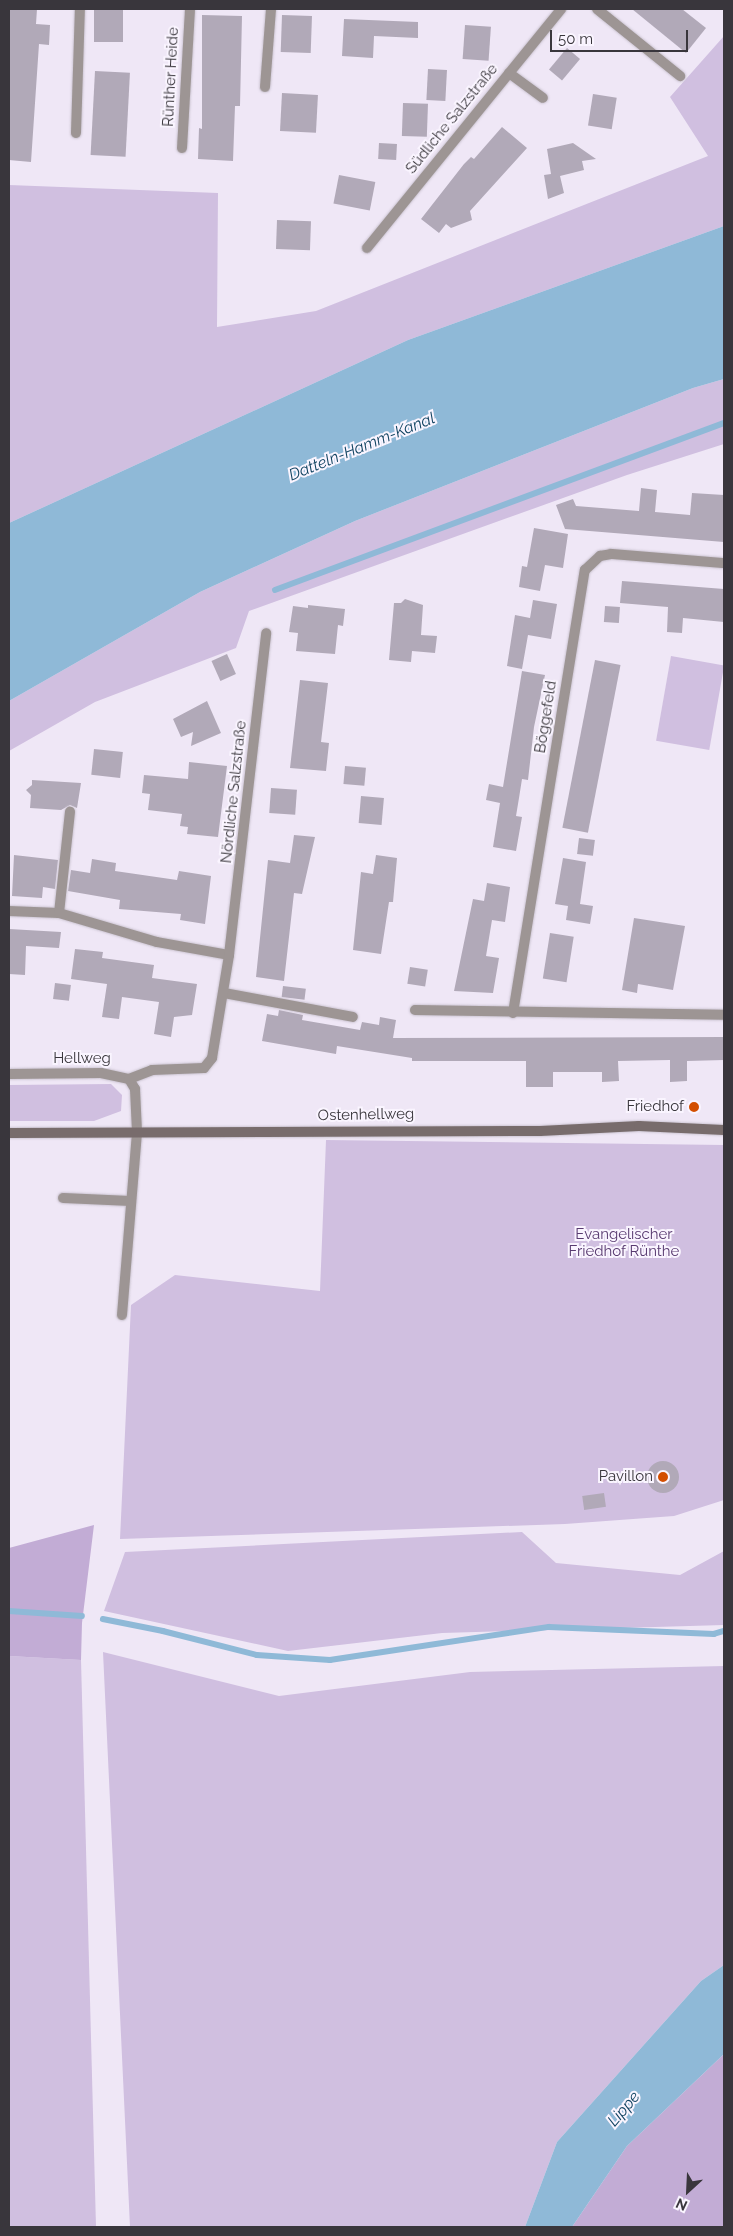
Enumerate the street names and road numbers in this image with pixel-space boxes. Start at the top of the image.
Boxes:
street label: Rünther Heide [159,27,183,127]
street label: Südliche Salzstraße [402,61,502,177]
street label: Böggefeld [531,679,561,755]
street label: Nördliche Salzstraße [218,720,250,864]
street label: Hellweg [53,1050,111,1068]
street label: Ostenhellweg [318,1105,414,1125]

